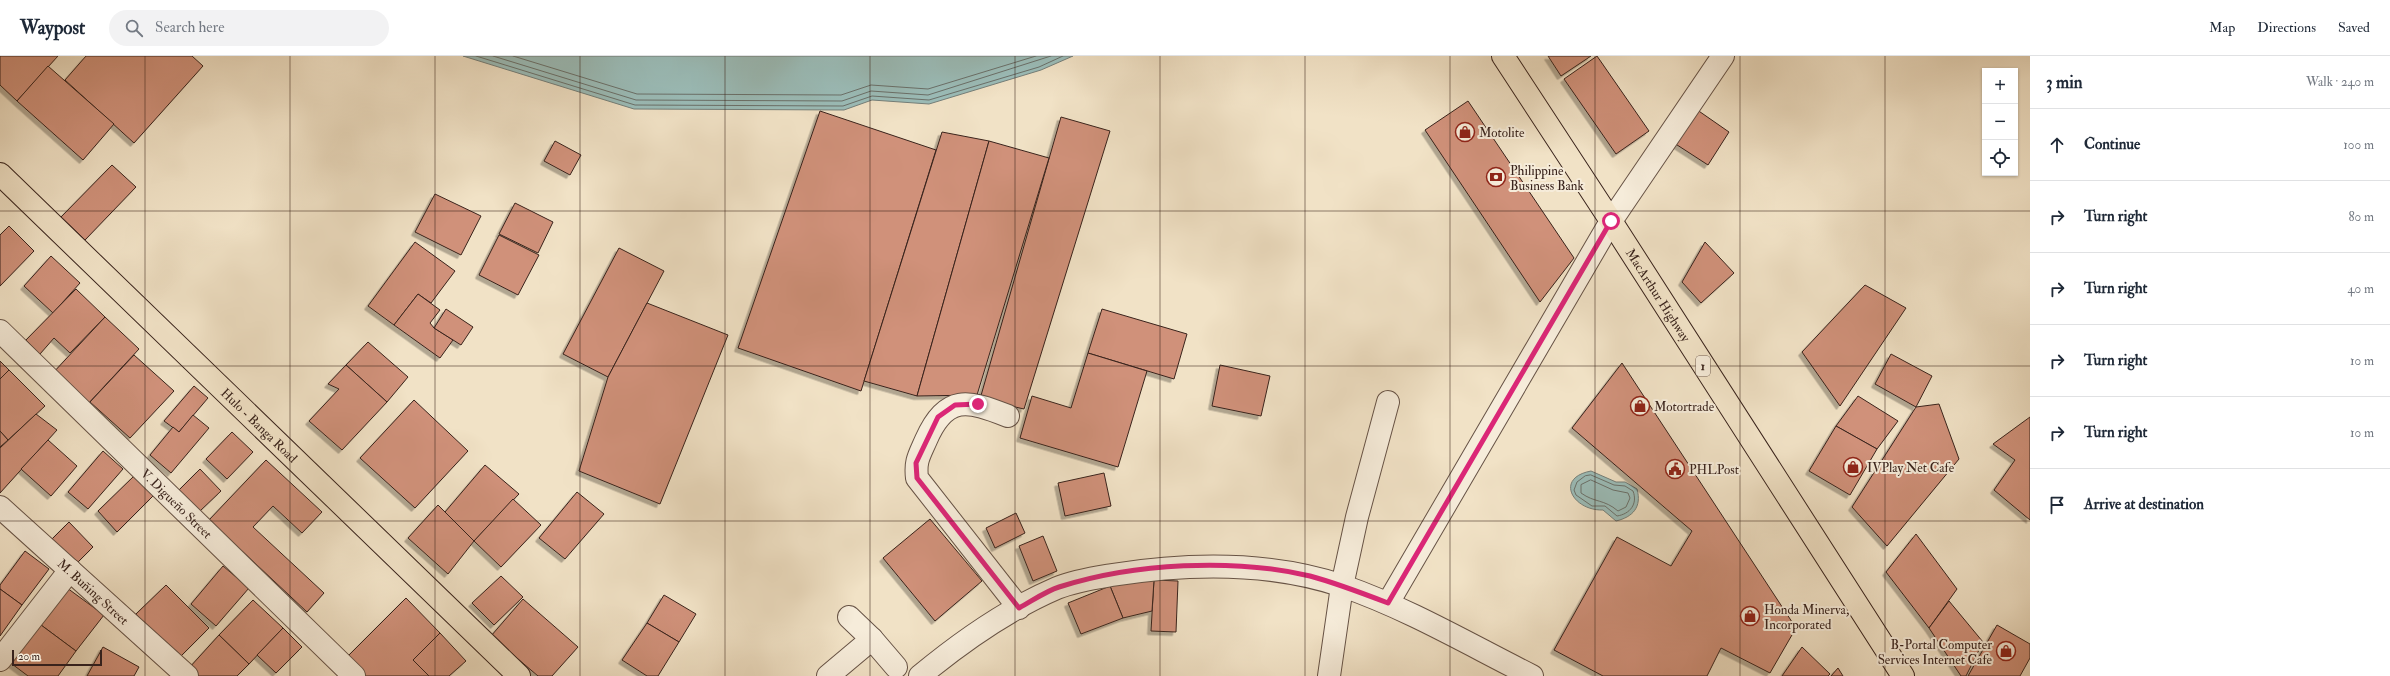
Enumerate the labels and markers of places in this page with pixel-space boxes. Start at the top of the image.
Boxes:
shop icon: Motolite [1454,121,1476,143]
place label: Motolite [1479,125,1525,141]
place label: Philippine Business Bank [1510,163,1585,194]
bank icon: Philippine Business Bank [1485,166,1507,188]
shop icon: Motortrade [1629,395,1651,417]
place label: Motortrade [1654,399,1715,415]
shop icon: IVPlay Net Cafe [1842,456,1864,478]
public building icon: PHLPost [1664,458,1686,480]
place label: IVPlay Net Cafe [1867,460,1955,477]
place label: PHLPost [1689,462,1739,478]
place label: Honda Minerva, Incorporated [1764,602,1849,634]
shop icon: Honda Minerva, Incorporated [1739,605,1761,627]
place label: B-Portal Computer Services Internet Cafe [1878,637,1993,668]
shop icon: B-Portal Computer Services Internet Cafe [1995,640,2017,662]

